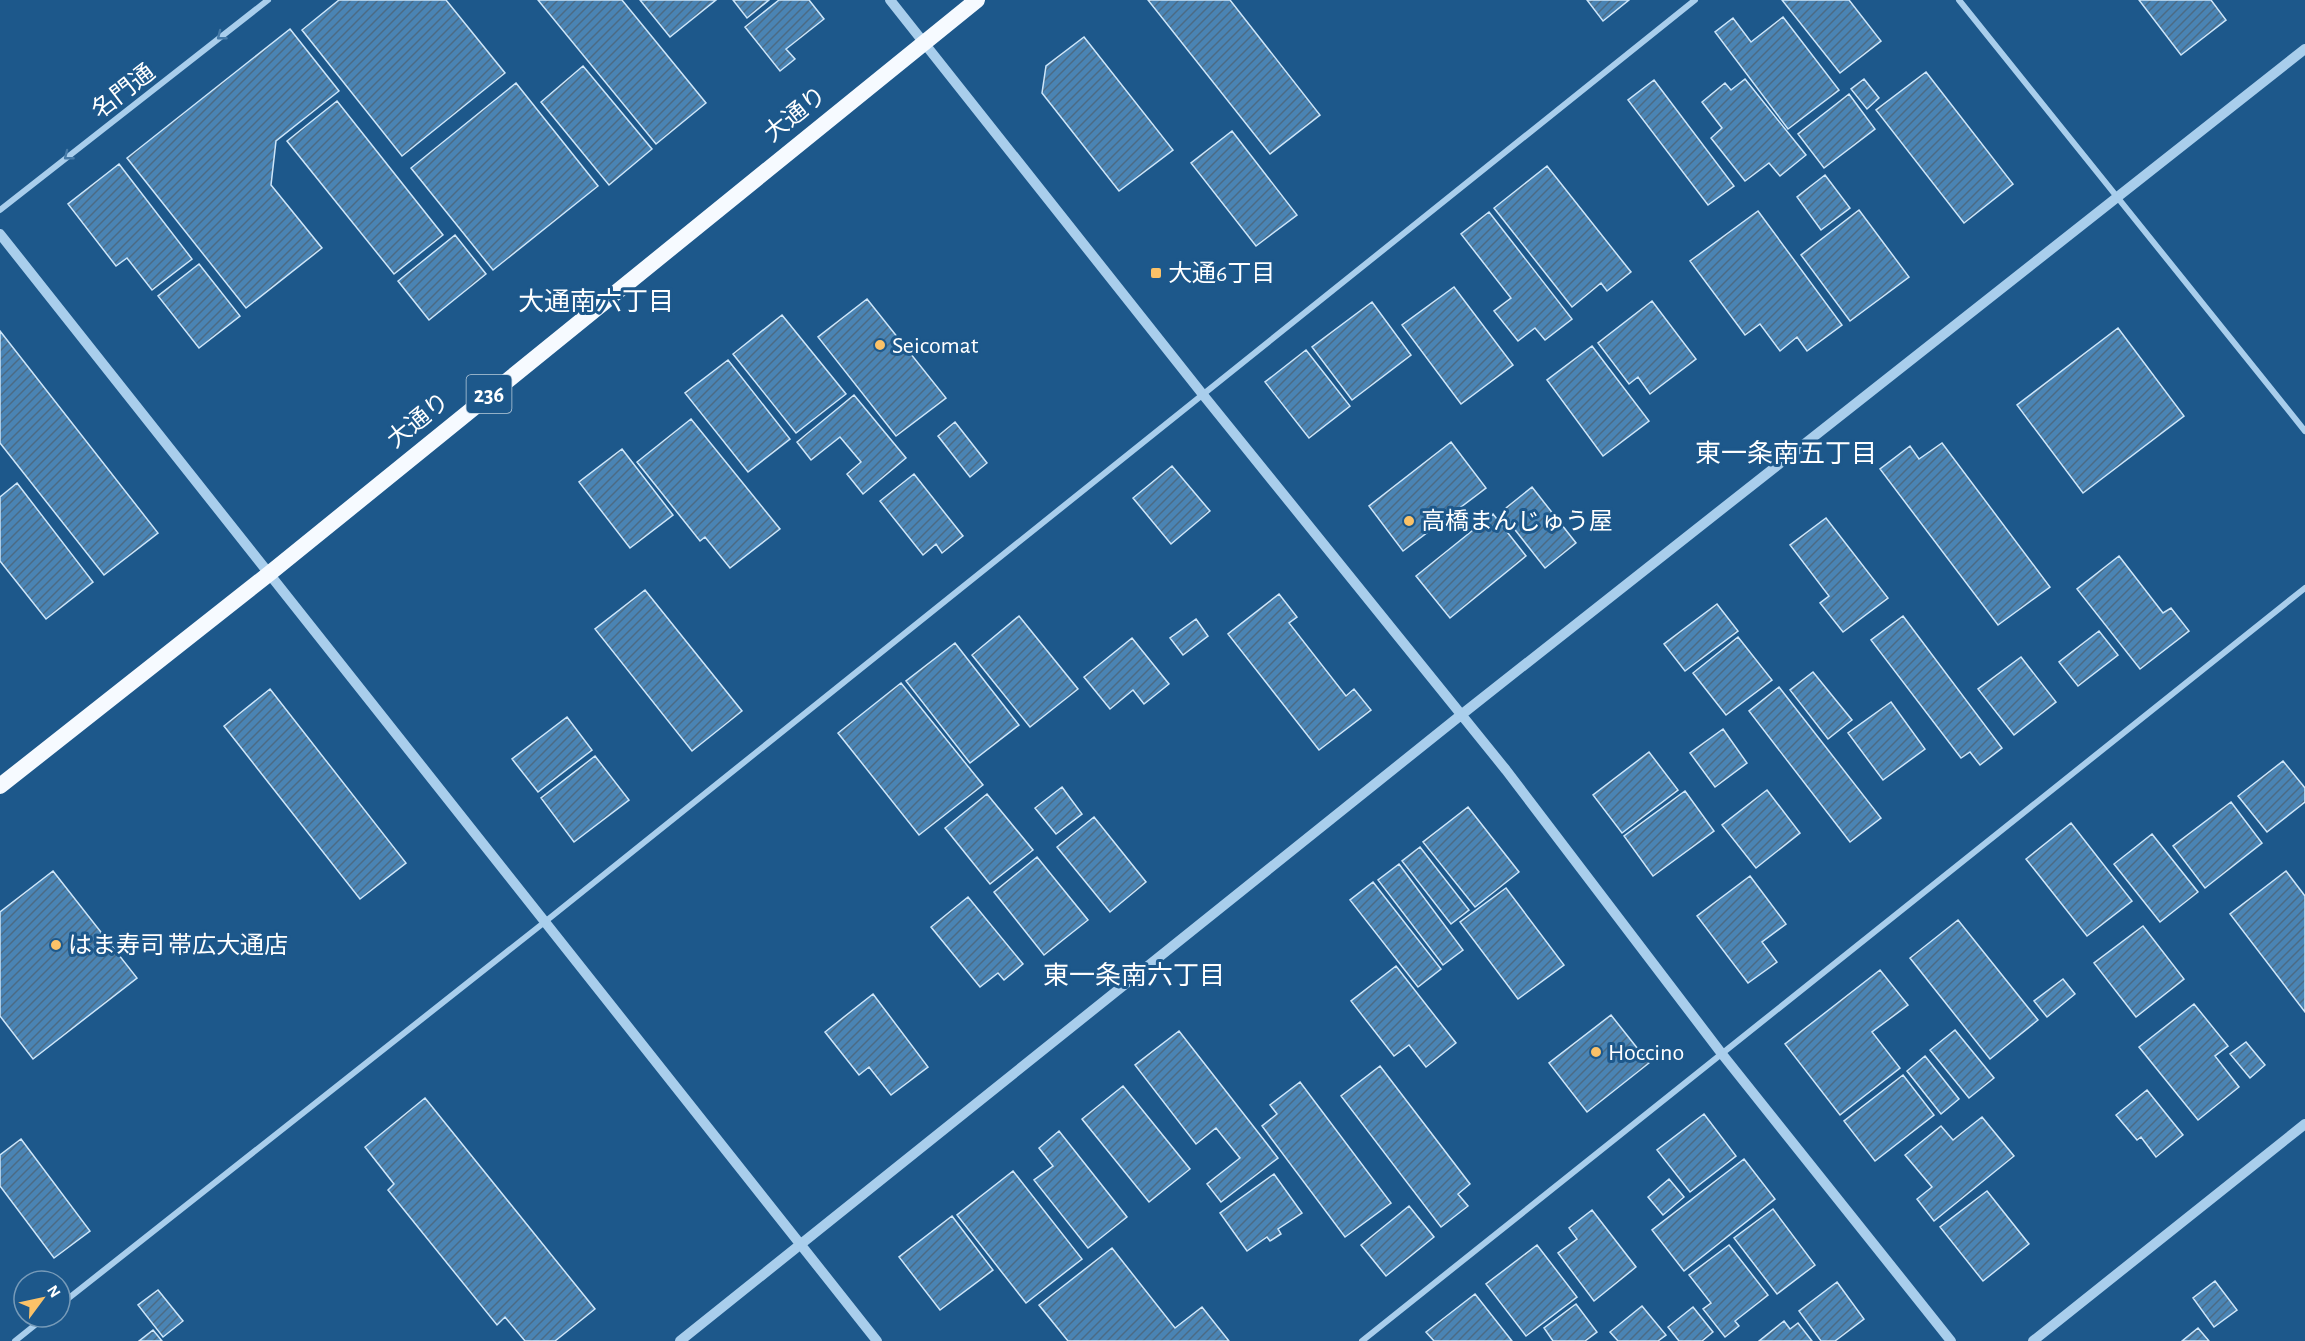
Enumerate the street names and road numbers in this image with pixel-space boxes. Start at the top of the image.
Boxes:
street label: 名門通 [87,59,159,123]
street label: 大通り [759,82,831,147]
road number: 236 [466,375,512,413]
street label: 大通り [382,388,454,453]

